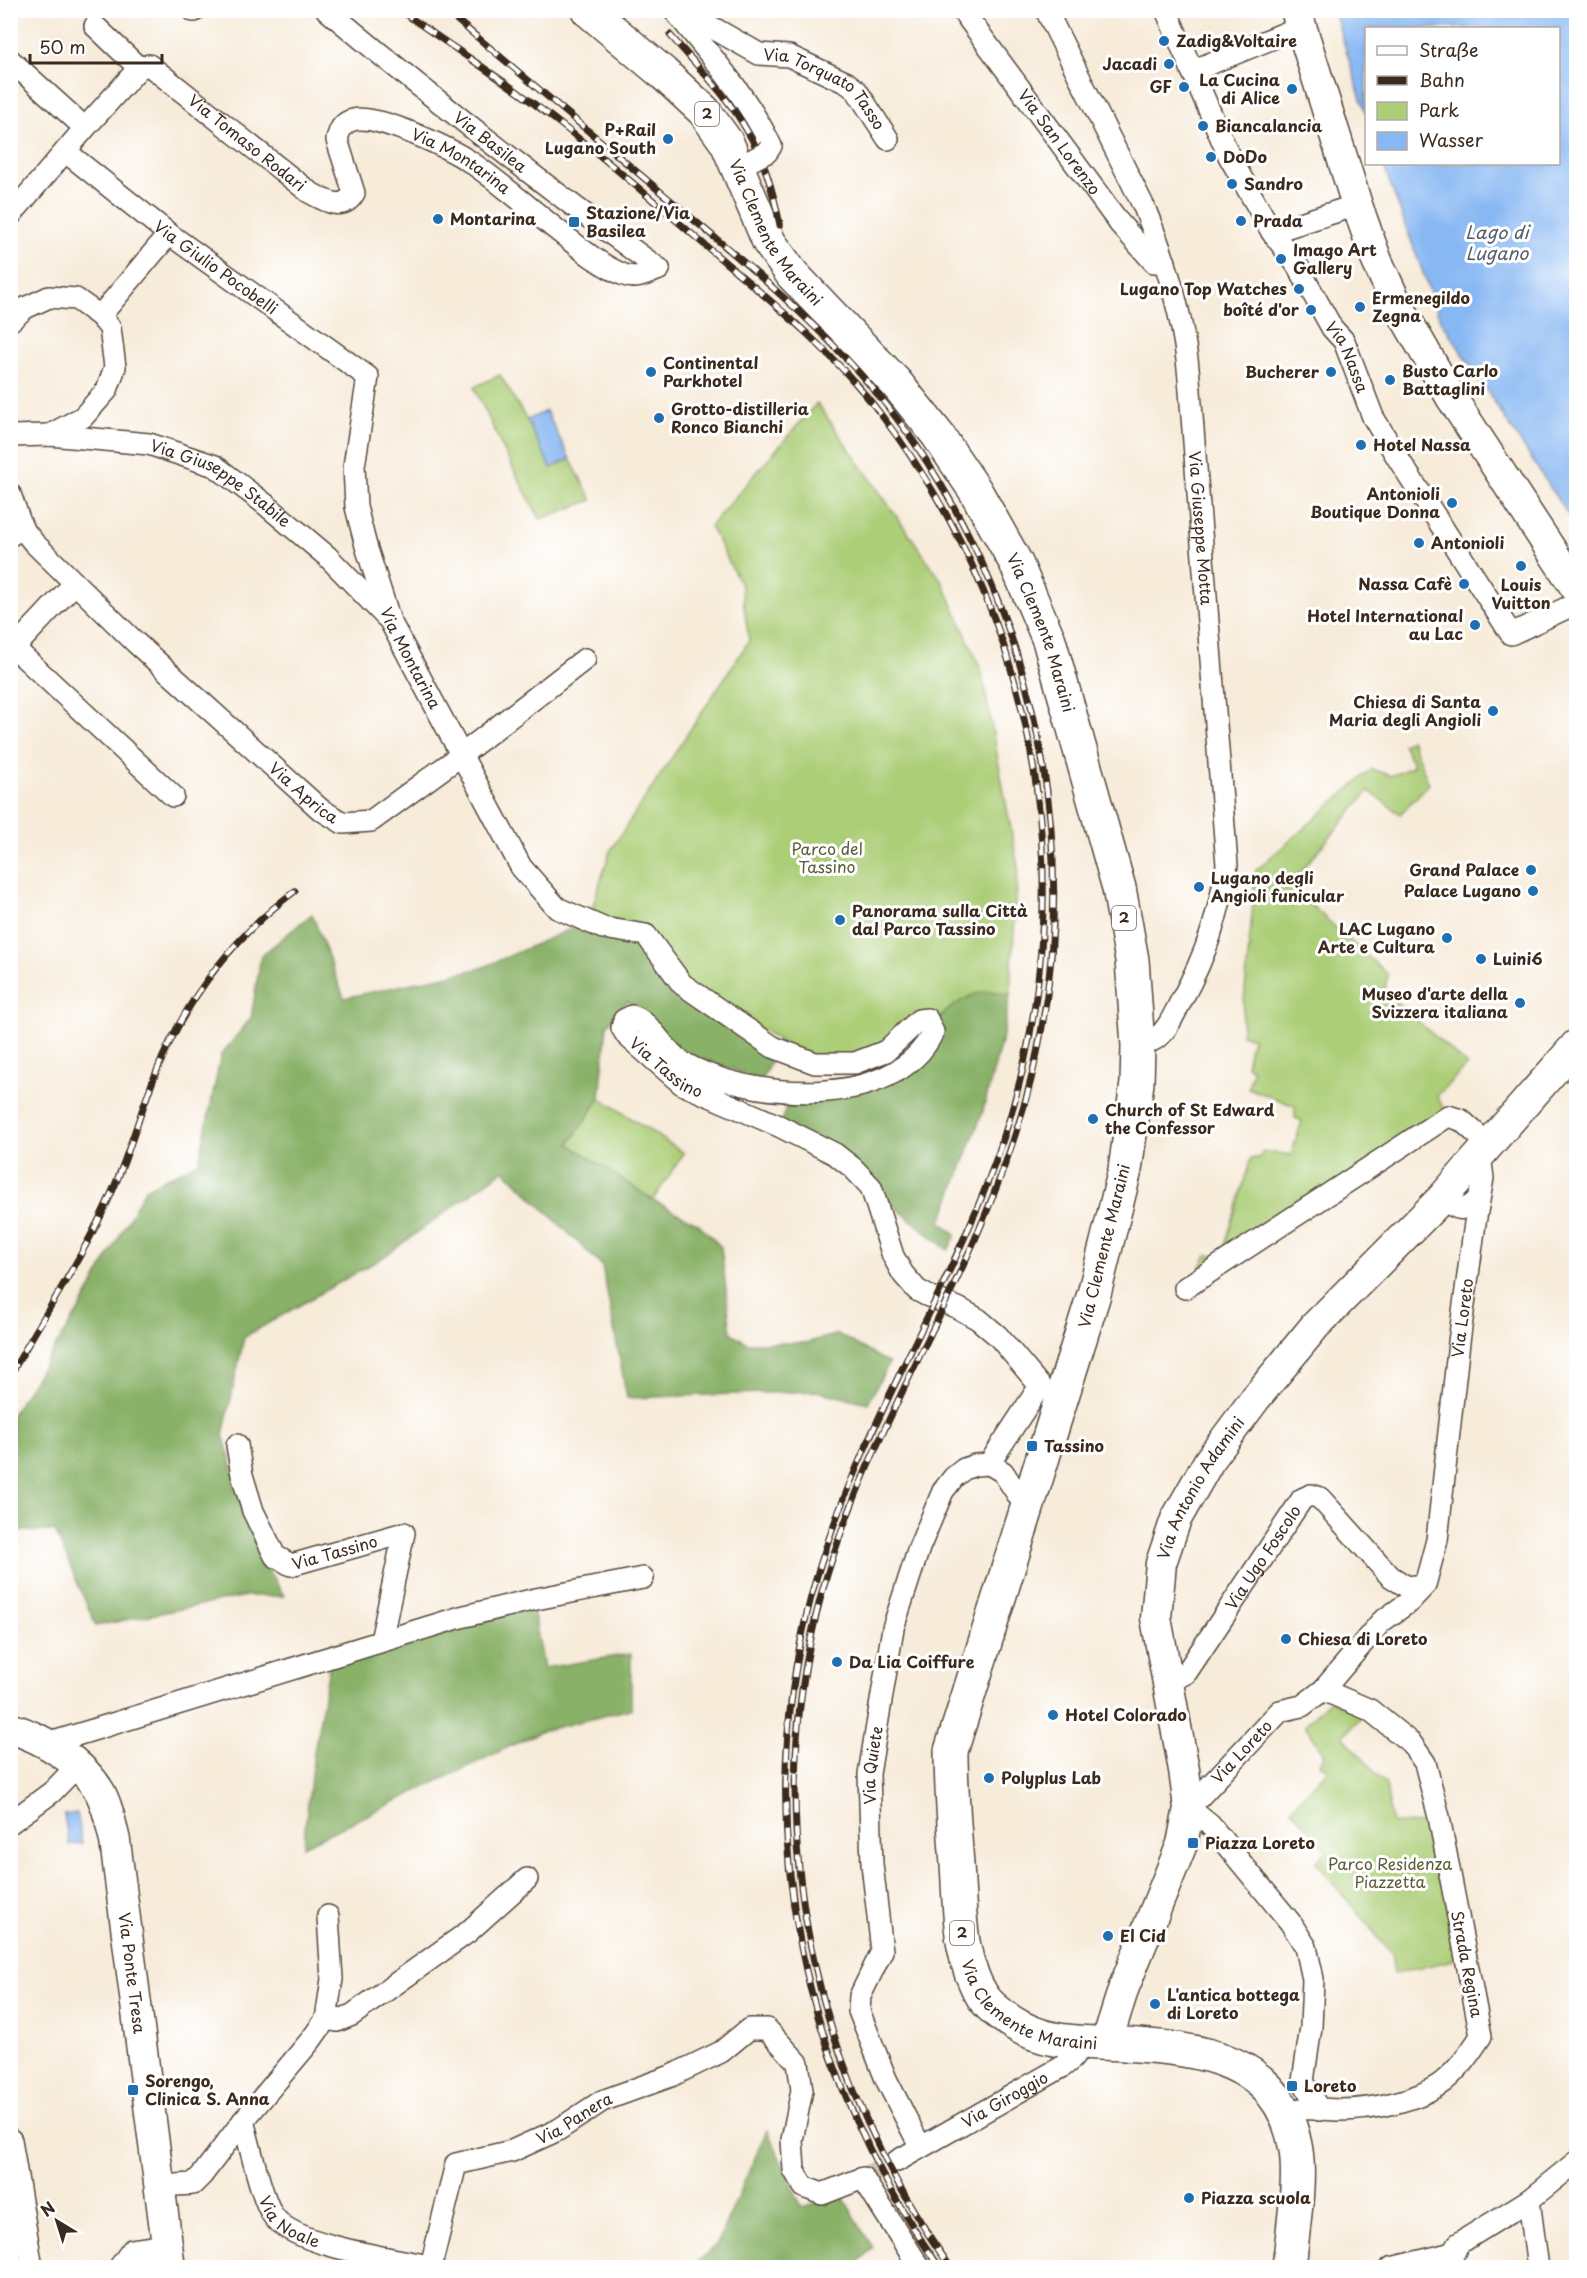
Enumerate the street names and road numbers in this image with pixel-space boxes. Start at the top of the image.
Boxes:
street label: Via Torquato Tasso [763,41,892,134]
street label: Via San Lorenzo [1013,83,1107,199]
street label: Via Tomaso Rodari [184,88,312,196]
road number: 2 [695,102,719,126]
street label: Via Basilea [449,105,533,178]
street label: Via Montarina [408,121,516,199]
street label: Via Clemente Maraini [724,155,829,311]
street label: Via Giulio Pocobelli [149,214,283,319]
street label: Via Nassa [1320,317,1376,396]
street label: Via Giuseppe Stabile [147,432,297,532]
street label: Via Giuseppe Motta [1184,450,1220,606]
street label: Via Clemente Maraini [1002,548,1082,715]
street label: Via Montarina [375,604,448,713]
street label: Via Aprica [264,756,344,829]
road number: 2 [1112,906,1136,930]
street label: Via Tassino [625,1031,707,1103]
street label: Via Clemente Maraini [1071,1161,1135,1330]
street label: Via Loreto [1444,1277,1478,1359]
street label: Via Antonio Adamini [1150,1411,1249,1562]
street label: Via Ugo Foscolo [1219,1500,1306,1614]
street label: Via Tassino [289,1528,380,1575]
street label: Via Loreto [1205,1714,1277,1788]
street label: Via Quiete [856,1724,888,1805]
street label: Strada Regina [1446,1908,1490,2019]
street label: Via Ponte Tresa [113,1911,153,2035]
road number: 2 [950,1921,974,1945]
street label: Via Clemente Maraini [956,1956,1098,2054]
street label: Via Giroggio [956,2064,1052,2133]
street label: Via Panera [532,2085,615,2150]
street label: Via Noale [254,2192,323,2253]

